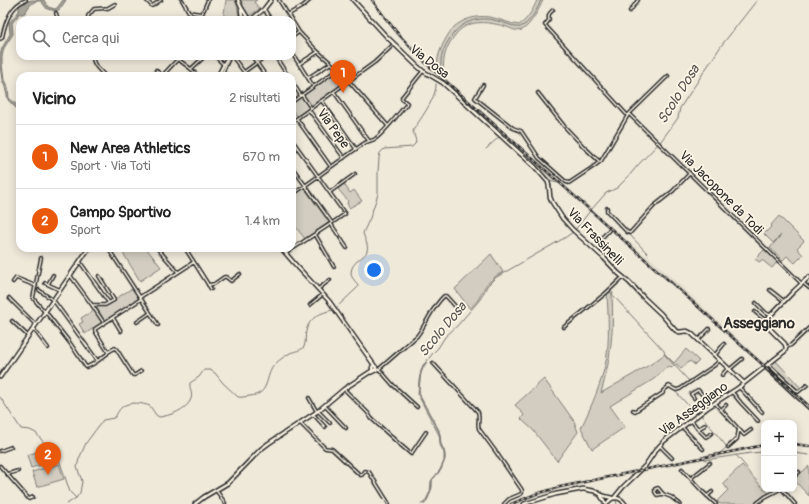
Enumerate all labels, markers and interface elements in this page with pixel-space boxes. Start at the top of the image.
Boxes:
search box [16,16,296,60]
icon: search [30,27,52,49]
text: Cerca qui [62,29,119,48]
street label: Via Dosa [406,41,452,82]
pin: 1 [330,60,356,93]
water label: Scolo Dosa [654,61,704,127]
text: Vicino [32,88,76,109]
text: 2 risultati [229,90,280,106]
street label: Via Pepe [313,106,353,152]
text: New Area Athletics [70,139,190,158]
street label: Via Jacopone da Todi [676,147,767,238]
text: 1 [42,149,48,165]
text: 670 m [242,149,280,165]
text: Sport · Via Toti [70,158,151,174]
text: Campo Sportivo [70,203,171,222]
street label: Via Frassinelli [564,205,627,269]
text: 2 [41,213,49,229]
text: 1.4 km [245,213,280,229]
text: Sport [70,222,101,238]
your location [364,260,384,280]
water label: Scolo Dosa [415,298,471,360]
district label: Asseggiano [723,314,795,333]
street label: Via Asseggiano [656,379,731,439]
map controls [761,420,797,492]
button: + [761,420,797,456]
pin: 2 [35,442,61,475]
button: − [761,456,797,492]

